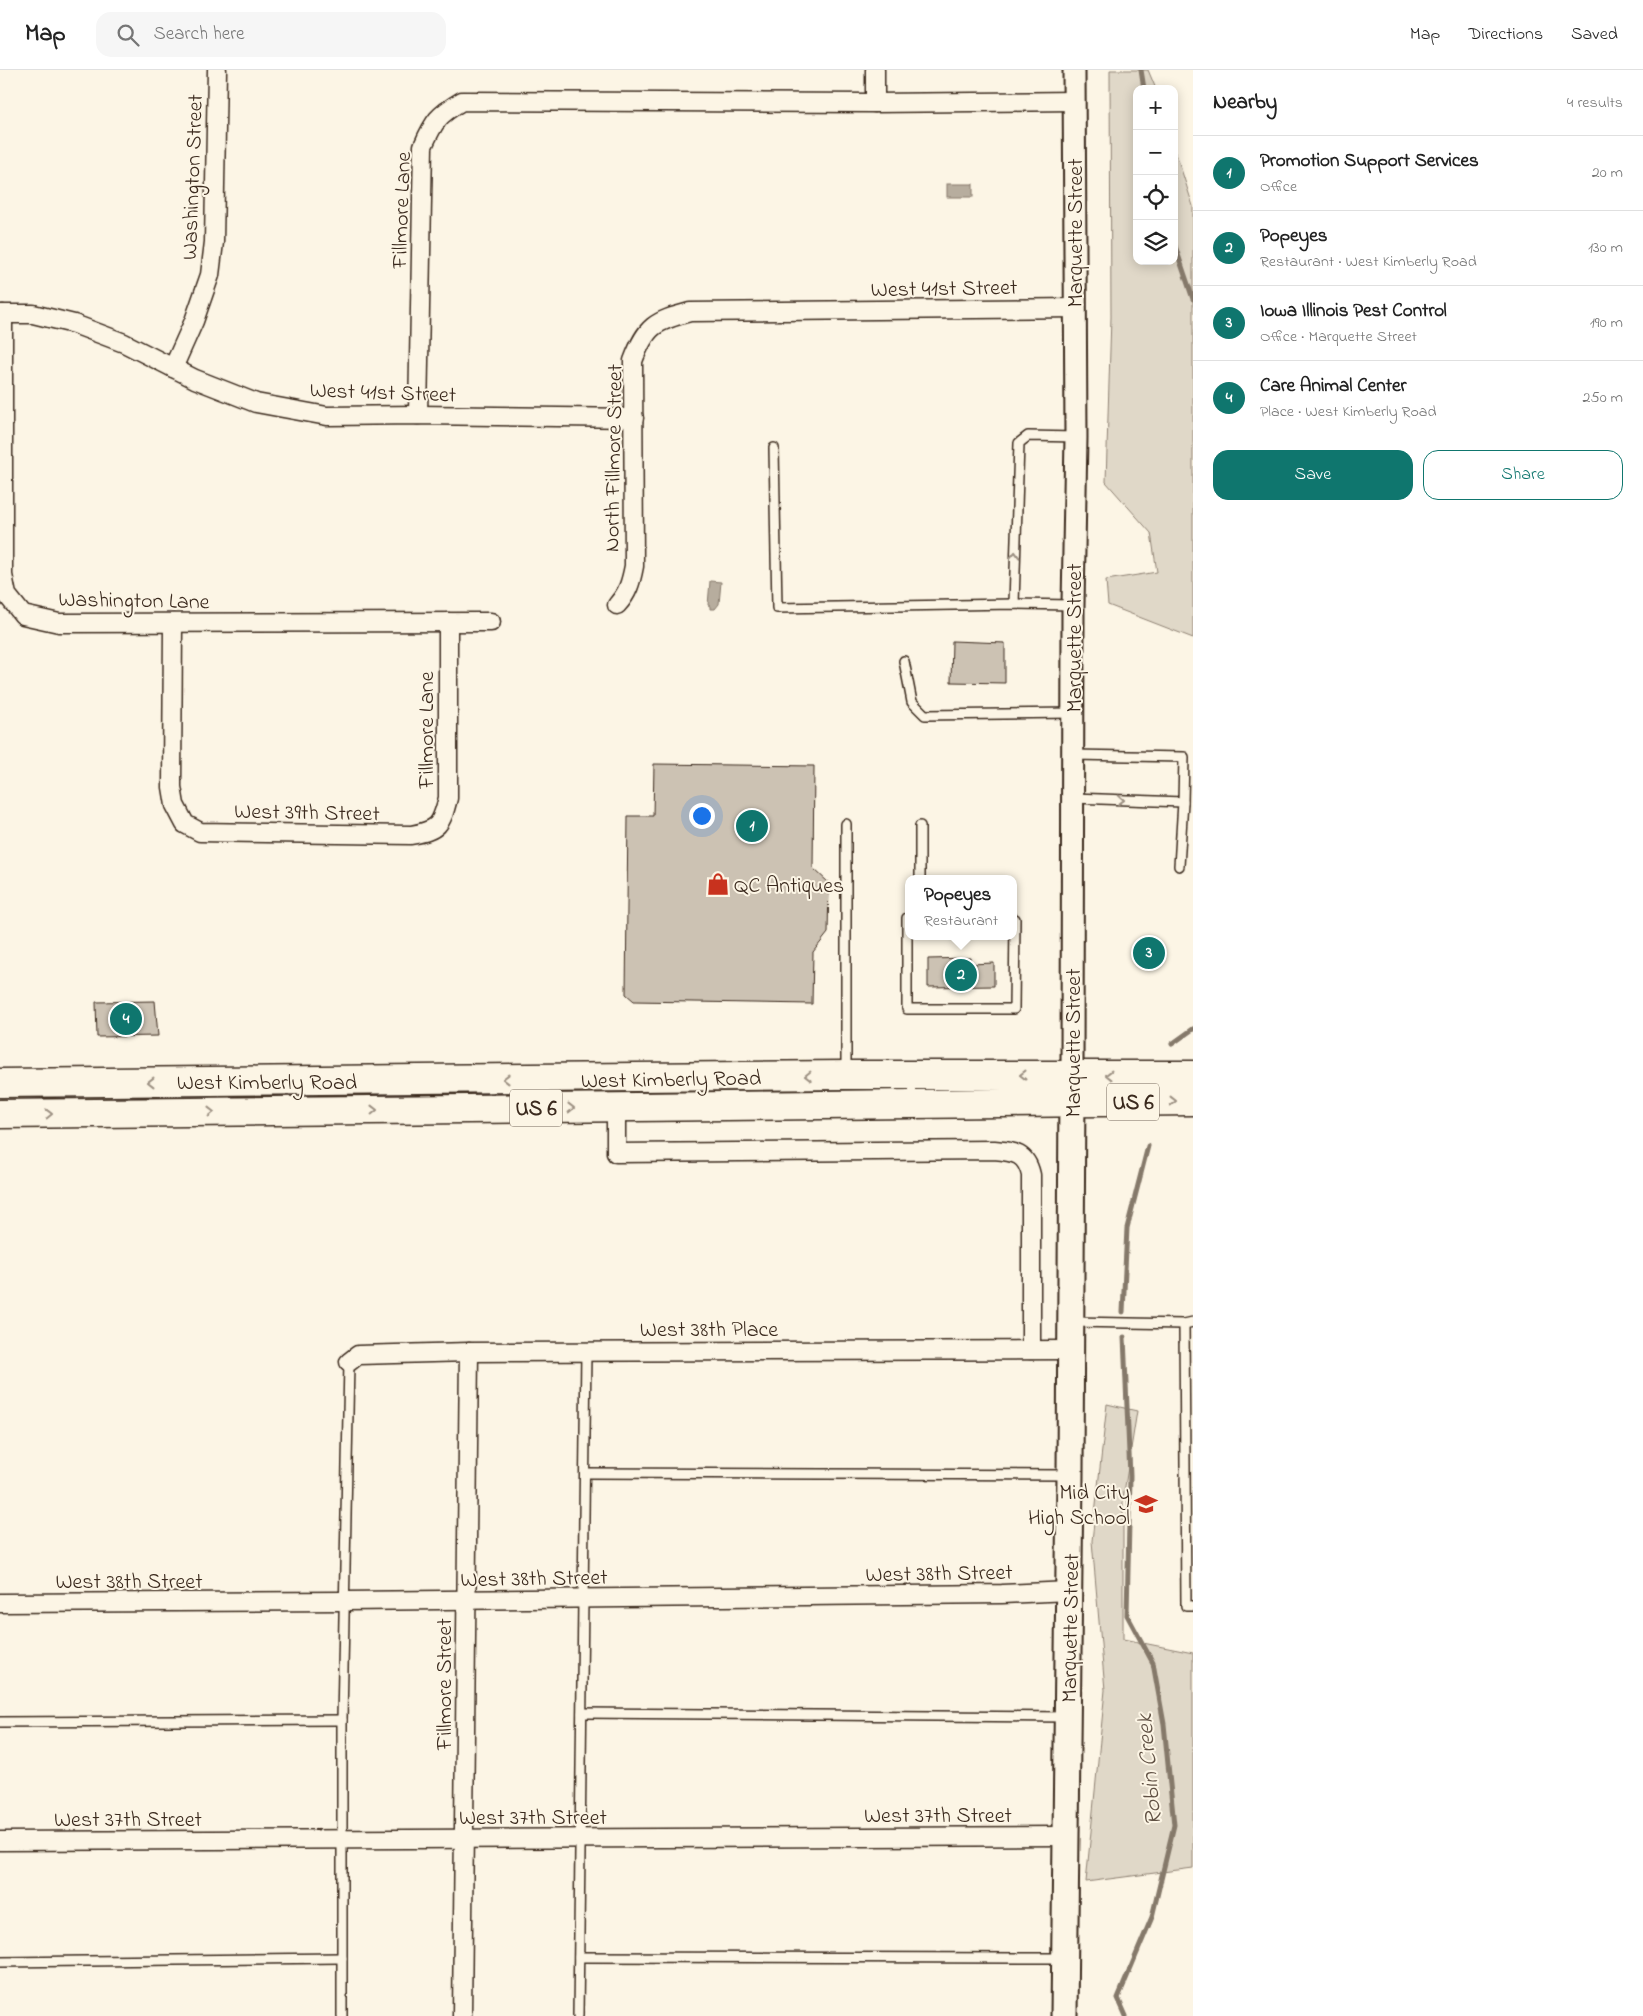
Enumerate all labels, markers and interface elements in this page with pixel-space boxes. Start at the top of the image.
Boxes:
search box [96,12,446,57]
text: Map [25,17,66,52]
icon: search [114,21,142,49]
text: Search here [154,21,245,48]
text: Map [1410,22,1440,48]
text: Directions [1468,22,1543,48]
text: Saved [1571,22,1618,48]
map controls [1133,85,1178,265]
button: + [1133,85,1178,130]
text: Nearby [1213,88,1277,118]
text: 4 results [1567,91,1623,115]
street label: Washington Street [175,93,214,261]
button: − [1133,130,1178,175]
text: Promotion Support Services [1260,148,1479,175]
street label: Fillmore Lane [385,151,421,270]
street label: Marquette Street [1061,158,1093,308]
text: 1 [1226,161,1232,185]
text: 20 m [1592,161,1623,185]
button: locate [1133,175,1178,220]
text: Office [1260,175,1297,199]
button: layers [1133,220,1178,265]
text: Popeyes [1260,223,1327,250]
text: 2 [1225,236,1233,260]
text: 130 m [1588,236,1623,260]
text: Restaurant · West Kimberly Road [1260,250,1477,274]
street label: West 41st Street [870,273,1018,307]
text: Iowa Illinois Pest Control [1260,298,1447,325]
text: 3 [1226,311,1232,335]
text: 190 m [1590,311,1623,335]
text: Office · Marquette Street [1260,325,1417,349]
street label: North Fillmore Street [597,363,633,552]
text: Care Animal Center [1260,373,1406,400]
street label: West 41st Street [309,375,457,413]
text: 4 [1226,386,1232,410]
text: 250 m [1583,386,1623,410]
text: Place · West Kimberly Road [1260,400,1436,424]
button: Save [1213,450,1413,500]
button: Share [1423,450,1623,500]
one-way arrow [1010,551,1021,559]
street label: Marquette Street [1060,563,1092,713]
street label: Washington Lane [58,585,210,620]
street label: Fillmore Lane [412,671,444,790]
one-way arrow [1118,794,1126,805]
street label: West 39th Street [234,797,381,831]
your location [689,803,715,829]
pin: 1 [736,807,768,845]
shop icon: QC Antiques [705,871,731,897]
place label: QC Antiques [734,871,844,903]
popup [905,875,1017,940]
text: Popeyes [924,882,991,909]
text: Restaurant [924,909,998,933]
pin: 3 [1133,934,1165,972]
pin: 2 [945,956,977,994]
street label: Marquette Street [1059,968,1091,1118]
pin: 4 [110,1000,142,1038]
street label: West Kimberly Road [581,1063,761,1100]
street label: West Kimberly Road [177,1068,357,1101]
one-way arrow [1019,1070,1027,1080]
one-way arrow [1105,1070,1113,1080]
one-way arrow [804,1071,812,1081]
one-way arrow [502,1074,510,1084]
one-way arrow [147,1077,154,1087]
road number: US 6 [1107,1084,1159,1120]
road number: US 6 [510,1090,562,1126]
one-way arrow [1170,1096,1178,1106]
one-way arrow [568,1103,575,1113]
one-way arrow [370,1105,378,1115]
one-way arrow [208,1107,215,1117]
one-way arrow [45,1109,53,1119]
street label: West 38th Place [640,1315,778,1347]
place label: Mid City High School [1028,1478,1130,1536]
school or university icon: Mid City High School [1133,1491,1159,1517]
street label: Marquette Street [1055,1553,1089,1703]
street label: West 38th Street [865,1558,1013,1592]
street label: West 38th Street [460,1563,608,1597]
street label: West 38th Street [55,1567,203,1599]
street label: Fillmore Street [430,1618,462,1751]
water label: Robin Creek [1128,1711,1173,1827]
street label: West 37th Street [864,1801,1013,1833]
street label: West 37th Street [459,1803,608,1835]
street label: West 37th Street [54,1805,203,1837]

